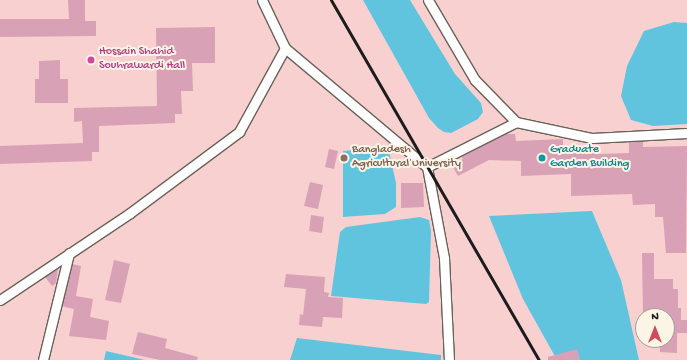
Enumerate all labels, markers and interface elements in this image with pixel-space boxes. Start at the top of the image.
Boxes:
place label: Hossain Shahid Souhrawardi Hall [99,46,185,74]
marker: Hossain Shahid Souhrawardi Hall [86,55,96,65]
place label: Bangladesh Agricultural University [352,144,461,172]
place label: Graduate Garden Building [550,144,629,172]
marker: Bangladesh Agricultural University [339,153,349,163]
marker: Graduate Garden Building [537,153,547,163]
north arrow [635,308,675,348]
text: N [651,311,659,323]

